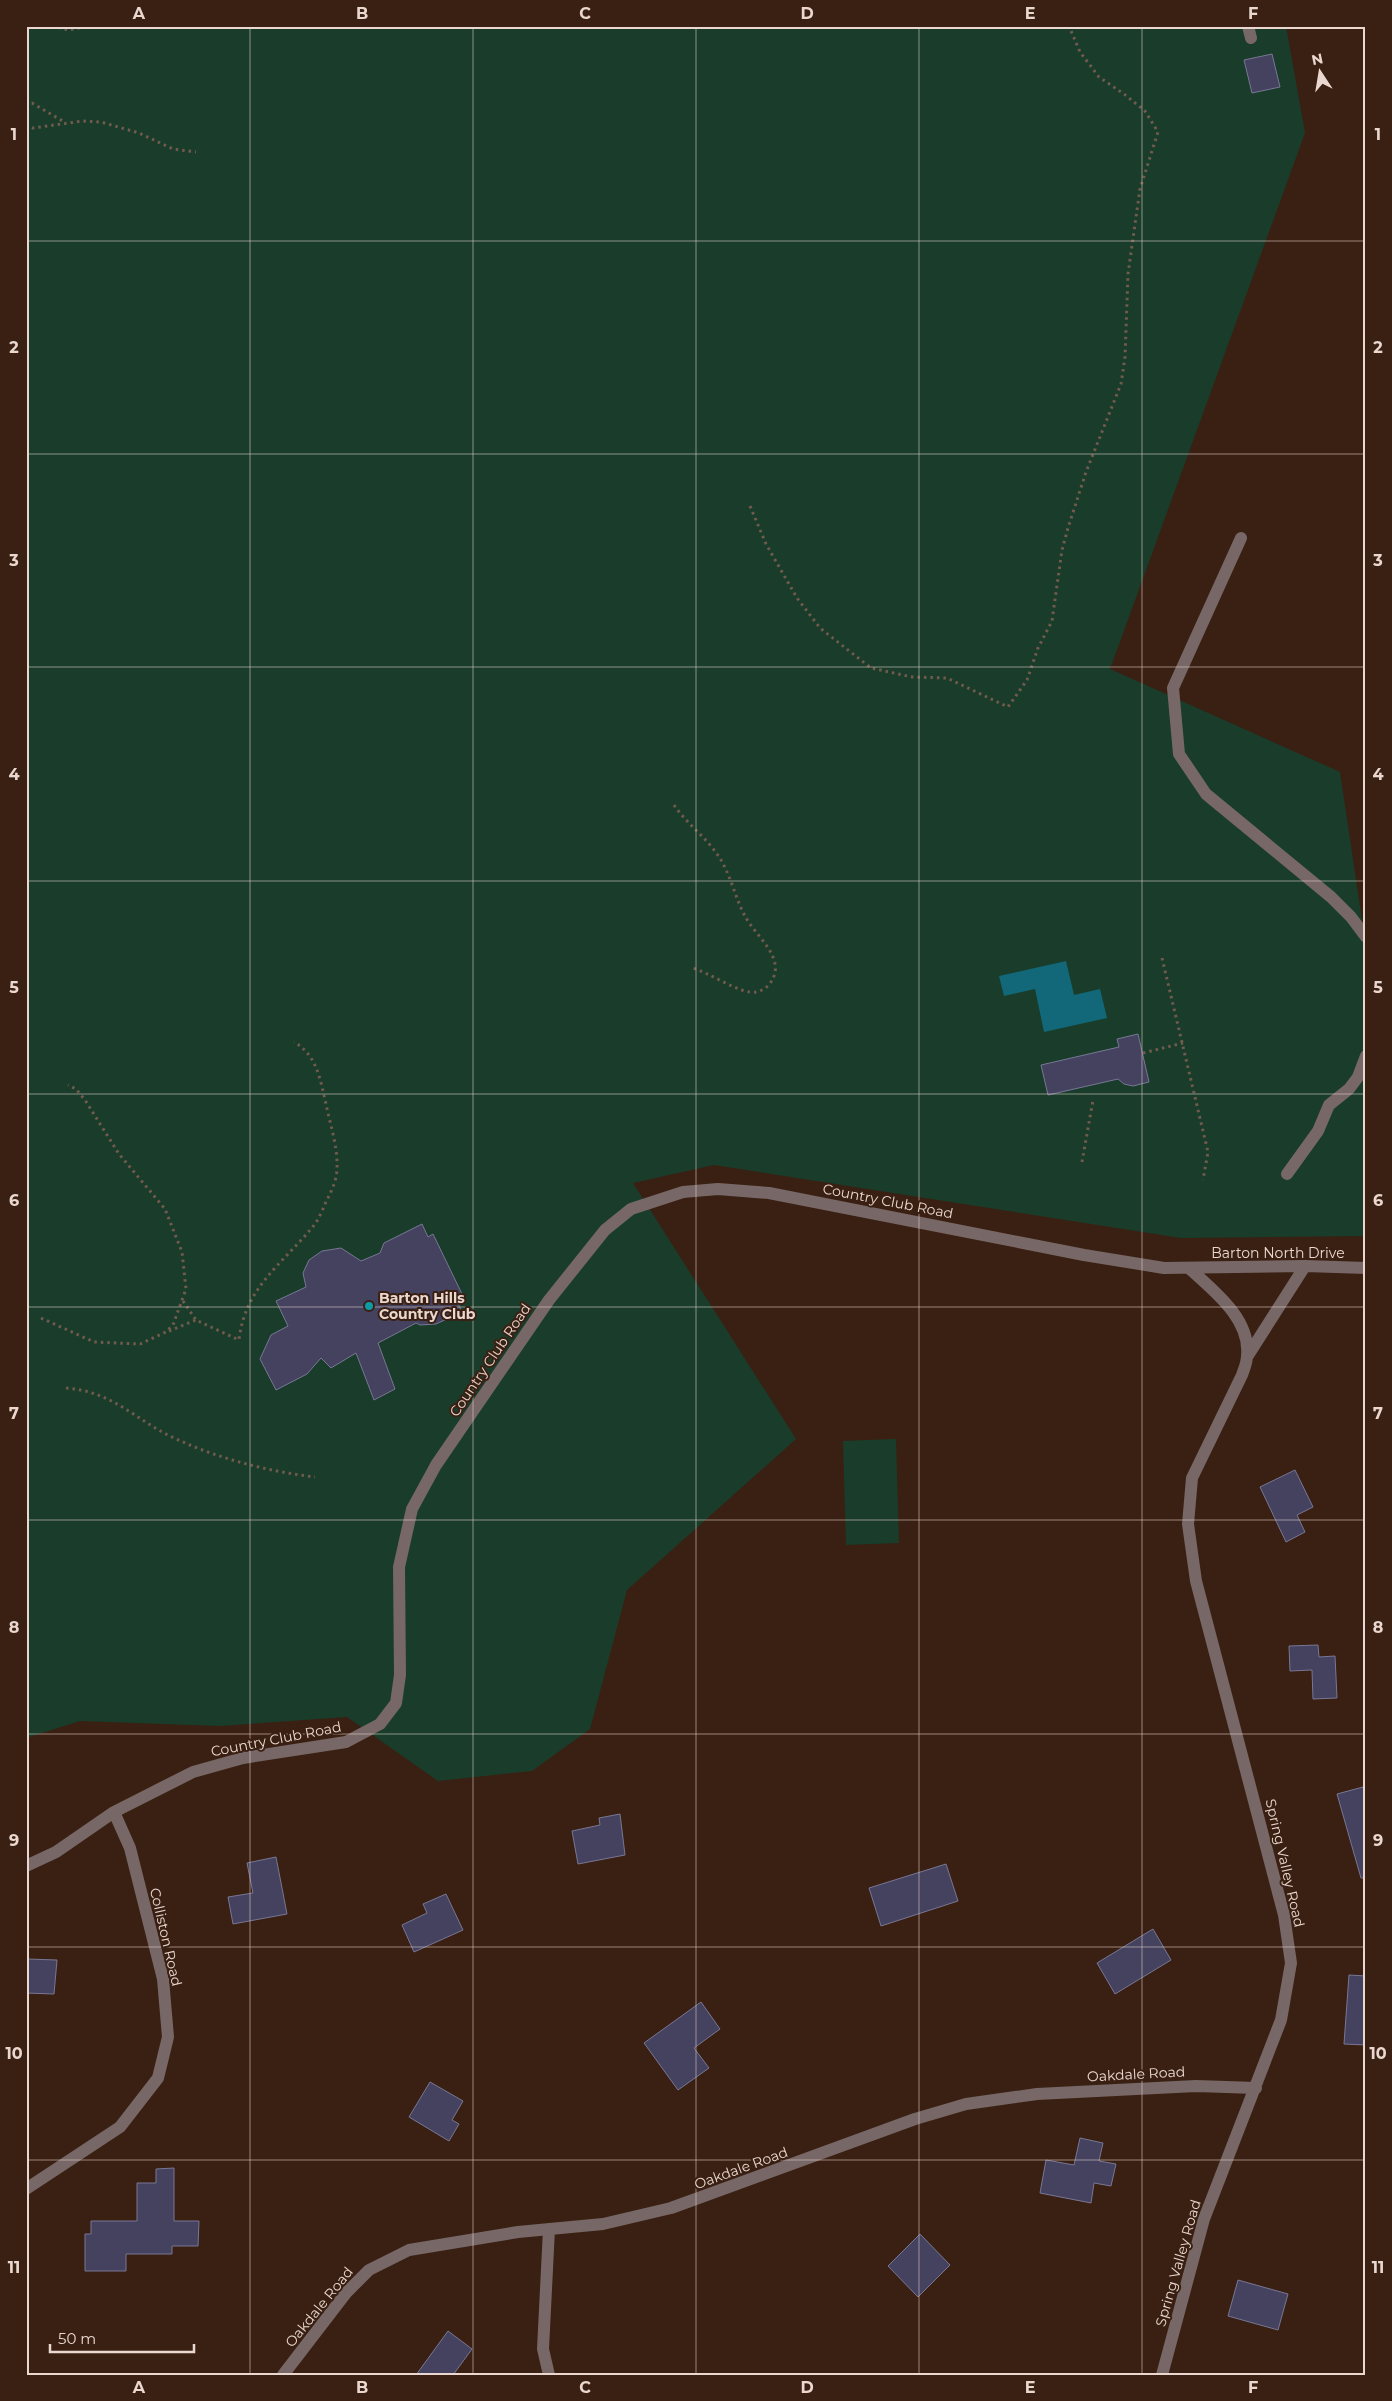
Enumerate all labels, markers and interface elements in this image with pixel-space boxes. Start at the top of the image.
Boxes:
text: A [132,4,146,23]
text: B [356,4,368,23]
text: C [579,4,591,23]
text: D [800,4,814,23]
text: E [1025,4,1035,23]
text: F [1248,4,1258,23]
north arrow [1294,48,1344,98]
text: N [1310,49,1325,69]
text: 1 [11,125,17,144]
text: 1 [1375,125,1381,144]
text: 2 [9,338,19,357]
text: 2 [1373,338,1383,357]
text: 3 [8,551,19,570]
text: 3 [1372,551,1383,570]
text: 4 [8,765,20,784]
text: 4 [1372,765,1384,784]
text: 5 [9,978,19,997]
text: 5 [1373,978,1383,997]
street label: Country Club Road [821,1180,955,1222]
text: 6 [9,1191,19,1210]
text: 6 [1373,1191,1383,1210]
street label: Barton North Drive [1211,1244,1345,1262]
place label: Barton Hills Country Club [379,1289,476,1323]
marker: Barton Hills Country Club [363,1300,375,1312]
street label: Country Club Road [445,1300,535,1420]
text: 7 [9,1404,19,1423]
text: 7 [1373,1404,1383,1423]
text: 8 [9,1618,19,1637]
text: 8 [1373,1618,1383,1637]
street label: Country Club Road [209,1718,343,1760]
street label: Spring Valley Road [1261,1797,1309,1929]
text: 9 [9,1831,19,1850]
text: 9 [1373,1831,1383,1850]
street label: Colliston Road [146,1886,186,1988]
text: 10 [5,2044,23,2063]
text: 10 [1369,2044,1387,2063]
street label: Oakdale Road [1086,2062,1186,2086]
street label: Oakdale Road [692,2143,790,2193]
street label: Spring Valley Road [1151,2197,1205,2329]
text: 11 [8,2258,20,2277]
text: 11 [1372,2258,1384,2277]
street label: Oakdale Road [281,2263,357,2351]
scale bar [50,2321,194,2353]
text: 50 m [58,2329,96,2348]
text: A [132,2378,146,2397]
text: B [356,2378,368,2397]
text: C [579,2378,591,2397]
text: D [800,2378,814,2397]
text: E [1025,2378,1035,2397]
text: F [1248,2378,1258,2397]

